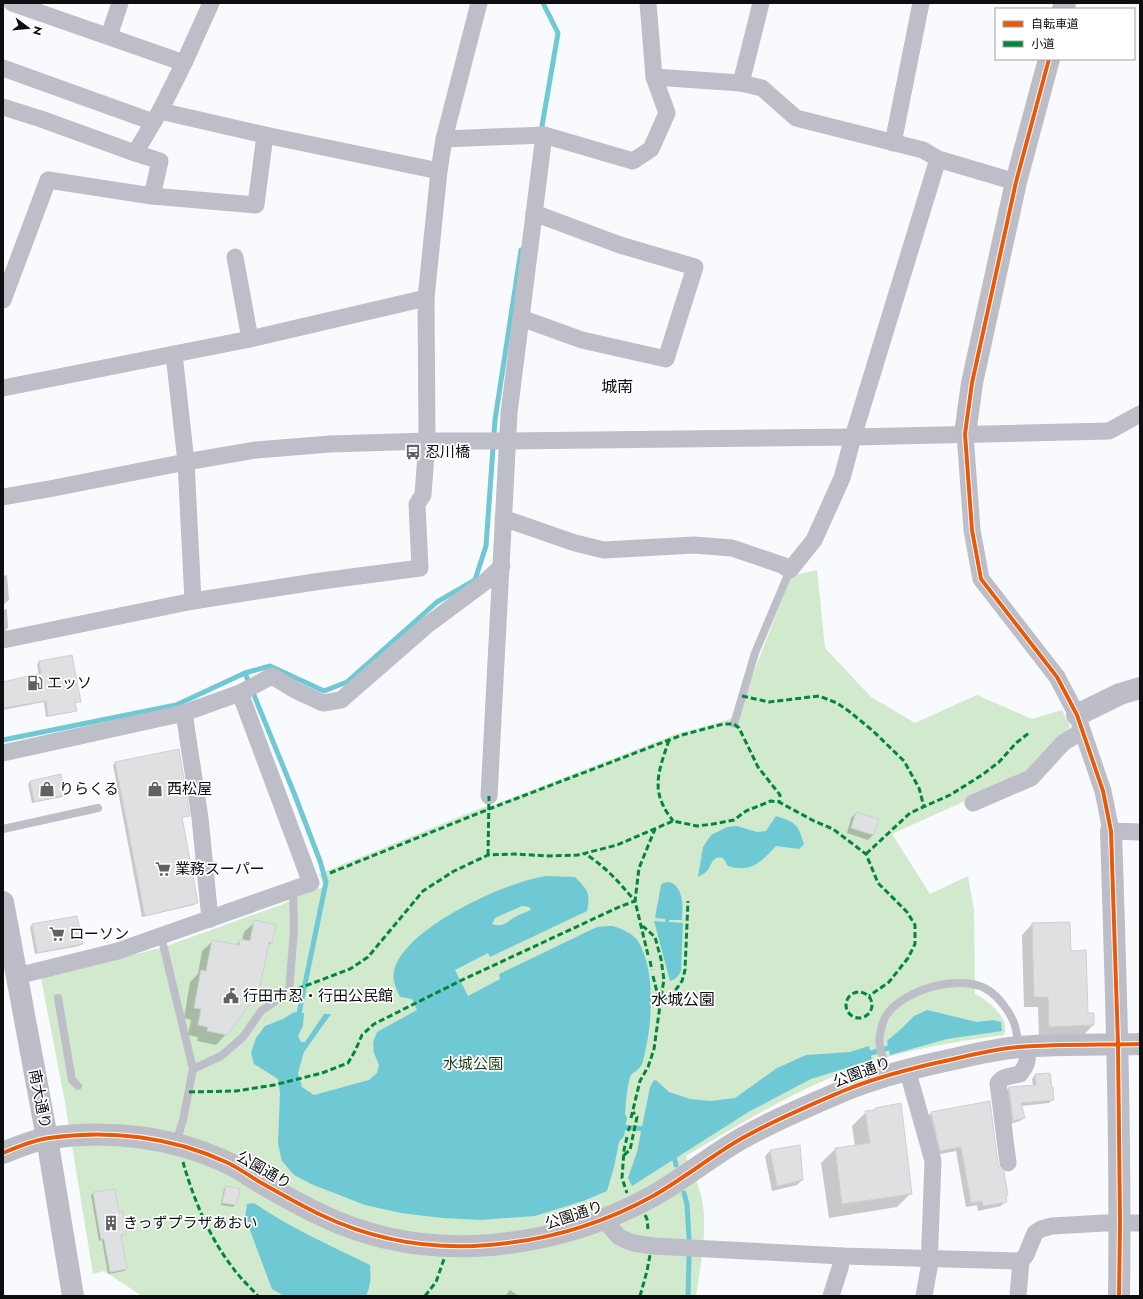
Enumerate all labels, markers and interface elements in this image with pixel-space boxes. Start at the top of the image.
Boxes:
north arrow [8,8,48,48]
legend [995,8,1135,60]
text: 自転車道 [1031,15,1079,33]
text: N [29,24,47,37]
text: 小道 [1031,35,1055,53]
district label: 城南 [601,375,633,398]
place label: 忍川橋 [425,441,470,463]
bus stop icon: 忍川橋 [404,443,422,461]
place label: エッソ [47,672,92,694]
fuel station icon: エッソ [26,674,44,692]
place label: りらくる [59,778,119,800]
place label: 西松屋 [167,778,212,800]
shop icon: りらくる [38,780,56,798]
shop icon: 西松屋 [146,780,164,798]
place label: 業務スーパー [175,858,265,880]
supermarket icon: 業務スーパー [154,860,172,878]
place label: ローソン [69,923,129,945]
supermarket icon: ローソン [48,925,66,943]
place label: 行田市忍・行田公民館 [243,985,393,1007]
public building icon: 行田市忍・行田公民館 [222,987,240,1005]
district label: 水城公園 [651,988,715,1011]
street label: 公園通り [830,1051,894,1093]
park label: 水城公園 [443,1053,503,1075]
street label: 南大通り [23,1067,57,1131]
street label: 公園通り [233,1145,295,1195]
street label: 公園通り [542,1195,606,1235]
place label: きっずプラザあおい [123,1212,257,1234]
building icon: きっずプラザあおい [102,1214,120,1232]

